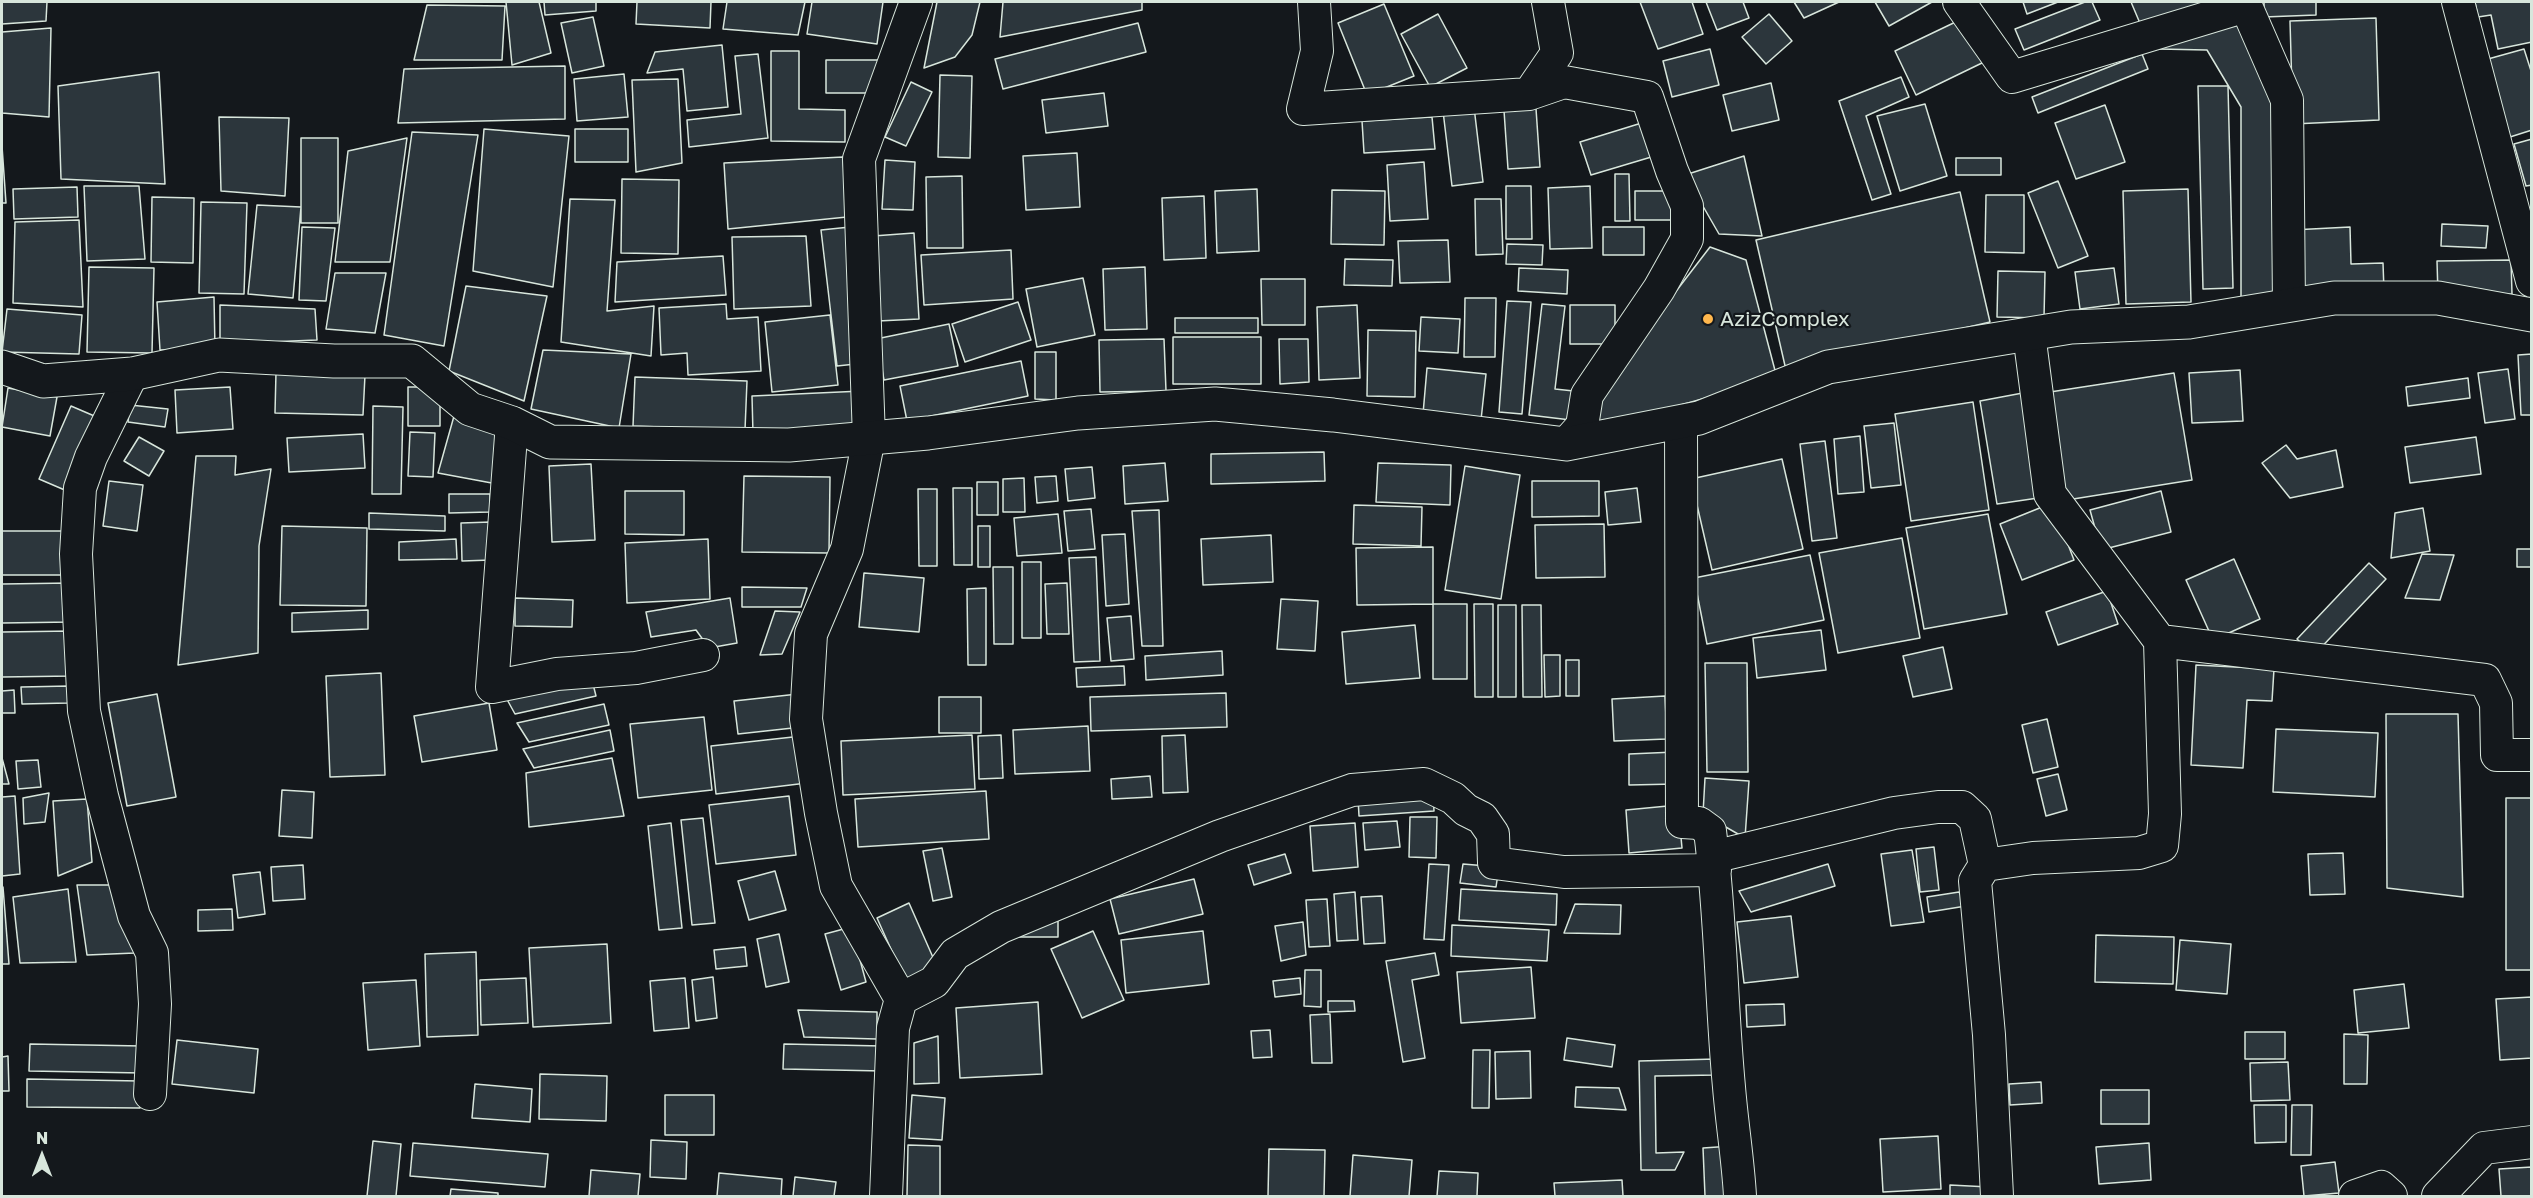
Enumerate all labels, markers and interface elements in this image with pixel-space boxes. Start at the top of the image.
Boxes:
place label: AzizComplex [1720,306,1850,332]
marker: AzizComplex [1701,312,1715,326]
north arrow [12,1126,72,1186]
text: N [36,1128,48,1148]

